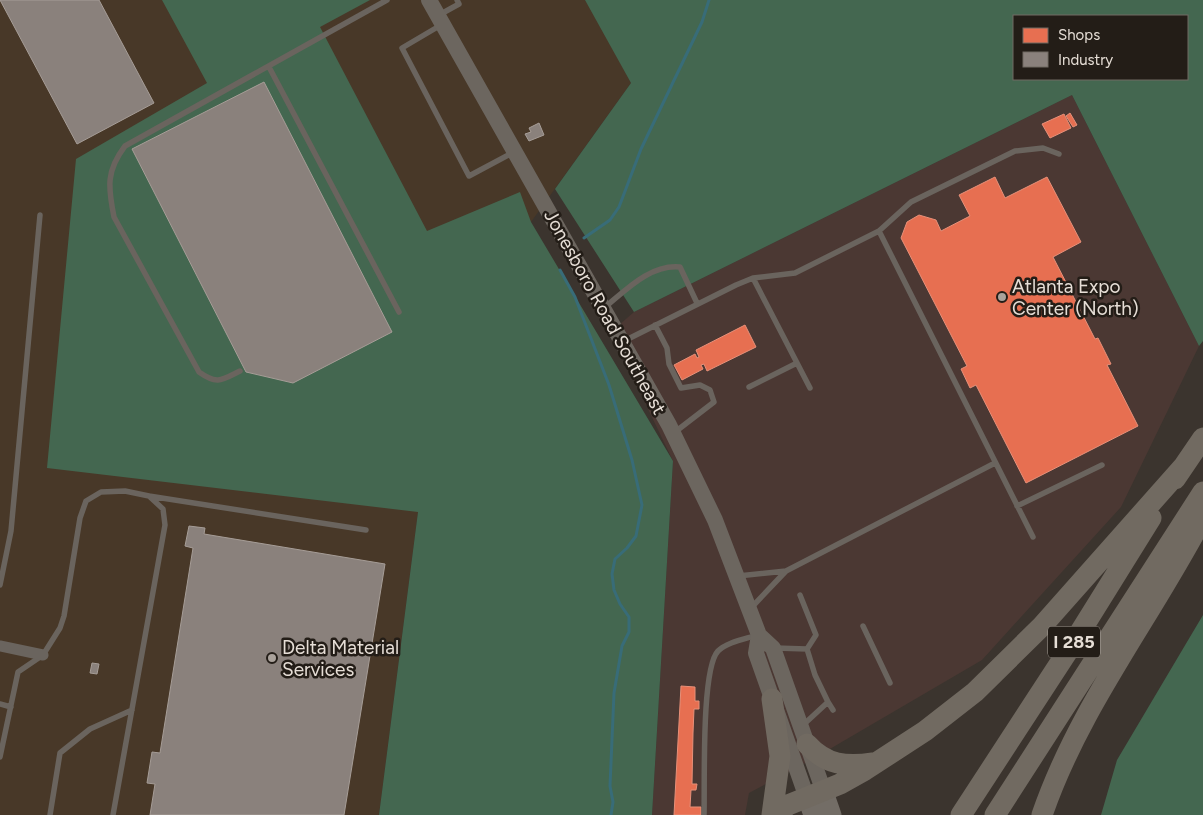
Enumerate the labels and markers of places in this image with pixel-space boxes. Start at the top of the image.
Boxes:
place label: Atlanta Expo Center (North) [1012,275,1139,320]
marker: Atlanta Expo Center (North) [996,291,1008,303]
place label: Delta Material Services [282,636,399,681]
marker: Delta Material Services [266,652,278,664]

